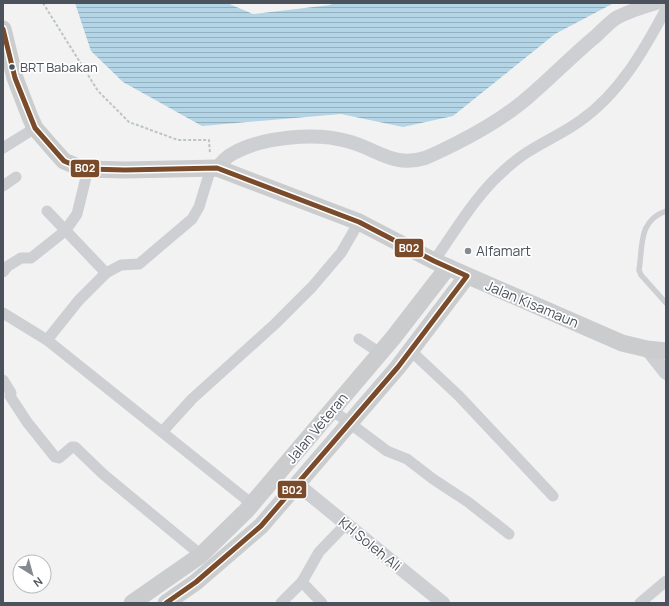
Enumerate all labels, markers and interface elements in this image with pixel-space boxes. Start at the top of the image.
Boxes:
place label: BRT Babakan [20,58,98,76]
marker: BRT Babakan [7,62,17,72]
line badge: B02 [70,159,100,178]
text: B02 [75,160,95,175]
line badge: B02 [394,238,424,258]
text: B02 [399,240,419,255]
place label: Alfamart [476,241,531,260]
marker: Alfamart [463,246,473,256]
street label: Jalan Kisamaun [483,275,582,332]
street label: Jalan Veteran [282,388,352,467]
line badge: B02 [277,480,307,499]
text: B02 [282,482,302,497]
street label: KH Soleh Ali [335,512,406,575]
north arrow [12,554,52,594]
text: N [31,574,46,591]

